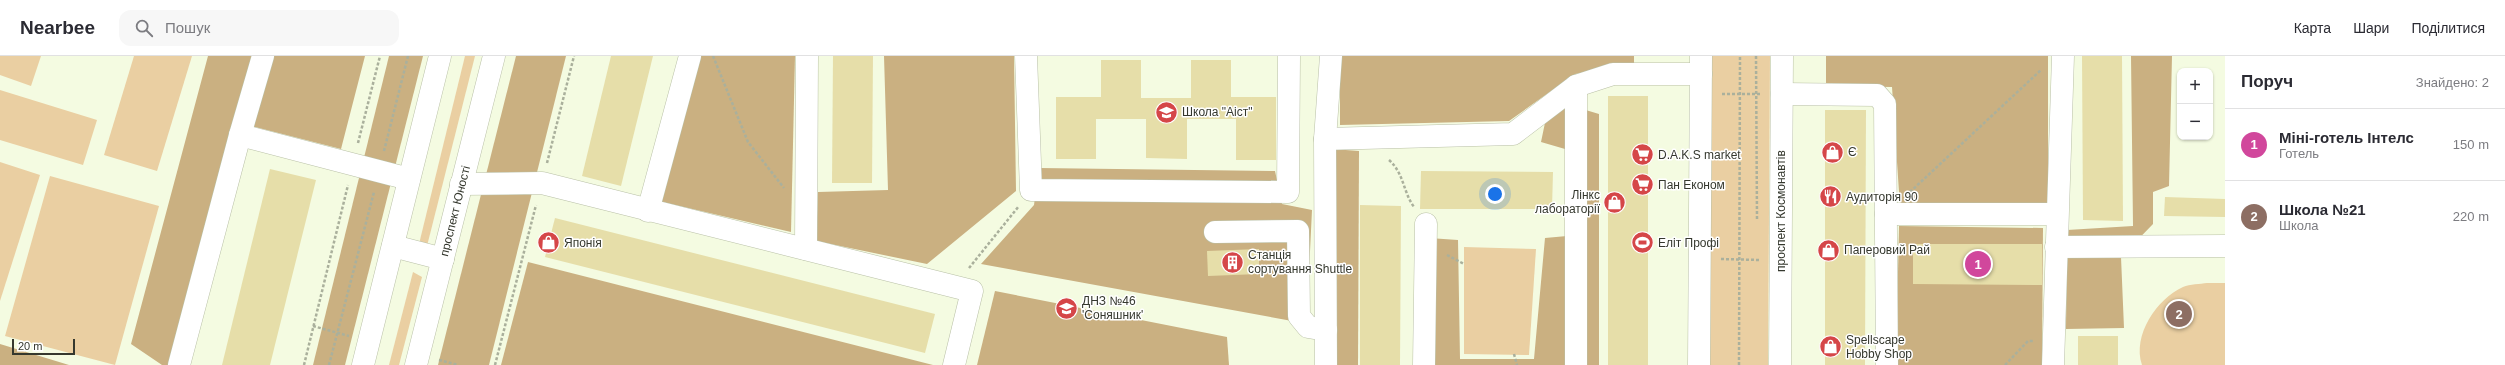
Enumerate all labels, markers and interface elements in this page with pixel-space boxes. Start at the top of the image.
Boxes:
search box [119,10,399,46]
text: Nearbee [20,17,95,38]
icon: search [133,17,155,39]
text: Пошук [165,19,210,36]
text: Карта [2294,20,2331,36]
text: Шари [2353,20,2389,36]
text: Поділитися [2411,20,2485,36]
map controls [2177,68,2213,140]
button: + [2177,68,2213,104]
text: Поруч [2241,72,2293,91]
text: Знайдено: 2 [2416,75,2489,90]
school or university icon: Школа "Аіст" [1153,99,1179,125]
button: − [2177,104,2213,140]
place label: Школа "Аіст" [1182,105,1253,119]
text: Міні-готель Інтелс [2279,129,2414,146]
text: 1 [2250,137,2258,152]
text: 150 m [2453,137,2489,152]
shop icon: Є [1819,139,1845,165]
supermarket icon: D.A.K.S market [1629,142,1655,168]
place label: Є [1848,145,1857,159]
text: Готель [2279,146,2319,161]
place label: D.A.K.S market [1658,148,1741,162]
street label: проспект Космонавтів [1774,150,1788,272]
street label: проспект Юності [437,164,473,258]
supermarket icon: Пан Економ [1629,172,1655,198]
place label: Пан Економ [1658,178,1725,192]
your location [1485,184,1505,204]
restaurant icon: Аудиторія 90 [1817,184,1843,210]
place label: Лінкс лабораторії [1535,188,1601,216]
shop icon: Лінкс лабораторії [1602,189,1628,215]
place label: Аудиторія 90 [1846,190,1918,204]
text: Школа №21 [2279,201,2366,218]
text: 2 [2250,209,2258,224]
text: 220 m [2453,209,2489,224]
text: Школа [2279,218,2319,233]
shop icon: Японія [535,230,561,256]
sports icon: Еліт Профі [1629,230,1655,256]
place label: Японія [564,236,602,250]
place label: Еліт Профі [1658,236,1719,250]
shop icon: Паперовий Рай [1815,237,1841,263]
place label: Паперовий Рай [1844,243,1930,257]
place label: Станція сортування Shuttle [1248,248,1353,276]
building icon: Станція сортування Shuttle [1220,249,1246,275]
pin: 1 [1965,249,1991,279]
place label: ДНЗ №46 'Соняшник' [1082,294,1143,322]
school or university icon: ДНЗ №46 'Соняшник' [1054,295,1080,321]
pin: 2 [2166,299,2192,329]
place label: Spellscape Hobby Shop [1846,333,1912,361]
shop icon: Spellscape Hobby Shop [1817,334,1843,360]
scale bar [12,337,75,356]
text: 20 m [18,340,42,352]

